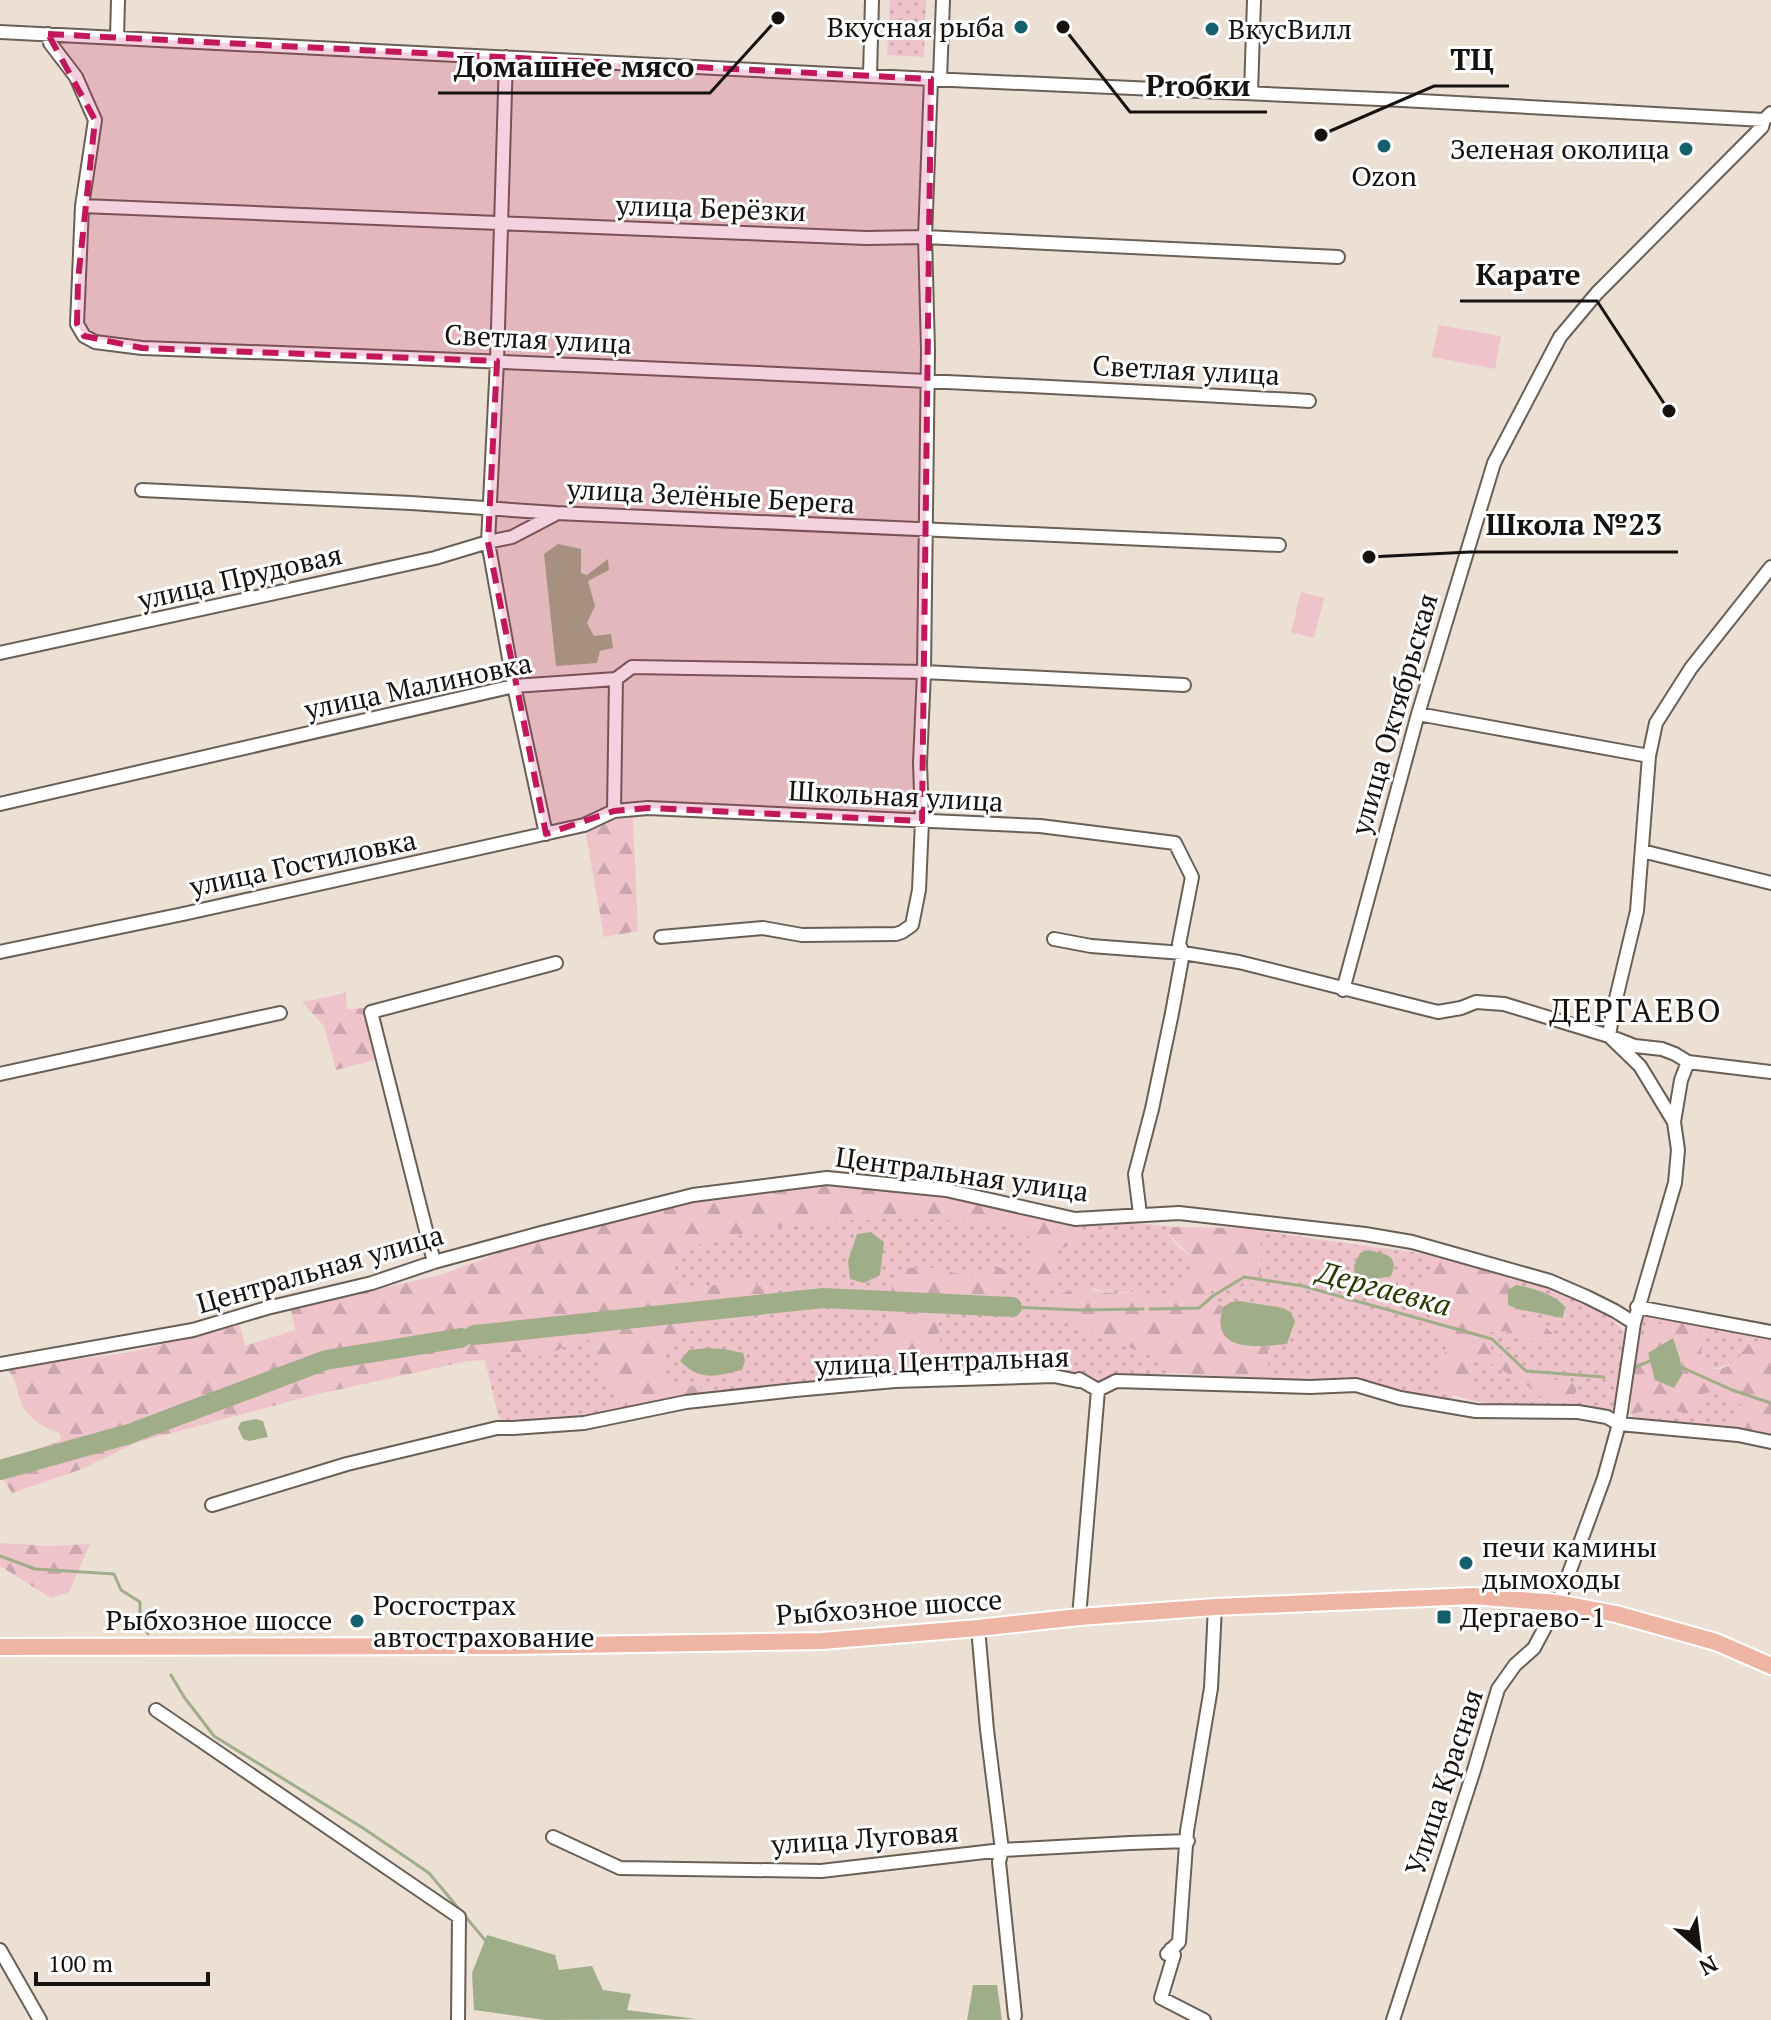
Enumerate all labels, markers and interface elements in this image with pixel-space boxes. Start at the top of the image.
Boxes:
place label: Вкусная рыба [827,8,1005,45]
place label: ВкусВилл [1228,10,1352,47]
marker: Вкусная рыба [1012,18,1030,36]
marker: ВкусВилл [1203,20,1221,38]
callout: ТЦ [1434,32,1509,86]
callout: Домашнее мясо [438,39,710,93]
text: ТЦ [1450,39,1494,79]
text: Домашнее мясо [454,46,694,86]
callout: Proбки [1130,58,1267,112]
text: Proбки [1145,65,1251,105]
place label: Зеленая околица [1450,130,1670,167]
marker: Ozon [1375,137,1393,155]
marker: Зеленая околица [1677,140,1695,158]
place label: Ozon [1351,157,1417,194]
street label: улица Берёзки [614,186,807,229]
callout: Карате [1460,247,1597,301]
text: Карате [1475,254,1581,294]
street label: Светлая улица [443,315,633,362]
street label: Светлая улица [1091,346,1281,393]
street label: улица Зелёные Берега [565,469,856,522]
callout: Школа №23 [1470,498,1678,552]
text: Школа №23 [1486,504,1662,544]
street label: улица Прудовая [133,535,346,618]
street label: улица Октябрьская [1341,589,1446,840]
street label: улица Малиновка [300,643,535,728]
street label: Школьная улица [788,771,1004,820]
street label: улица Гостиловка [185,820,420,905]
district label: ДЕРГАЕВО [1549,989,1723,1031]
street label: Центральная улица [833,1137,1091,1210]
street label: Центральная улица [192,1216,448,1321]
water label: Дергаевка [1311,1250,1456,1325]
street label: улица Центральная [813,1338,1070,1383]
place label: печи камины дымоходы [1482,1528,1657,1597]
marker: печи камины дымоходы [1457,1554,1475,1572]
street label: Рыбхозное шоссе [775,1580,1003,1633]
place label: Росгострах автострахование [373,1586,595,1655]
place label: Дергаево-1 [1460,1598,1606,1635]
street label: Рыбхозное шоссе [106,1601,332,1638]
marker: Дергаево-1 [1435,1608,1453,1626]
marker: Росгострах автострахование [348,1612,366,1630]
street label: Улица Красная [1396,1684,1491,1880]
street label: улица Луговая [769,1813,960,1863]
north arrow [1659,1908,1739,1988]
scale bar [36,1936,208,1986]
text: 100 m [48,1947,113,1979]
text: N [1694,1949,1723,1983]

